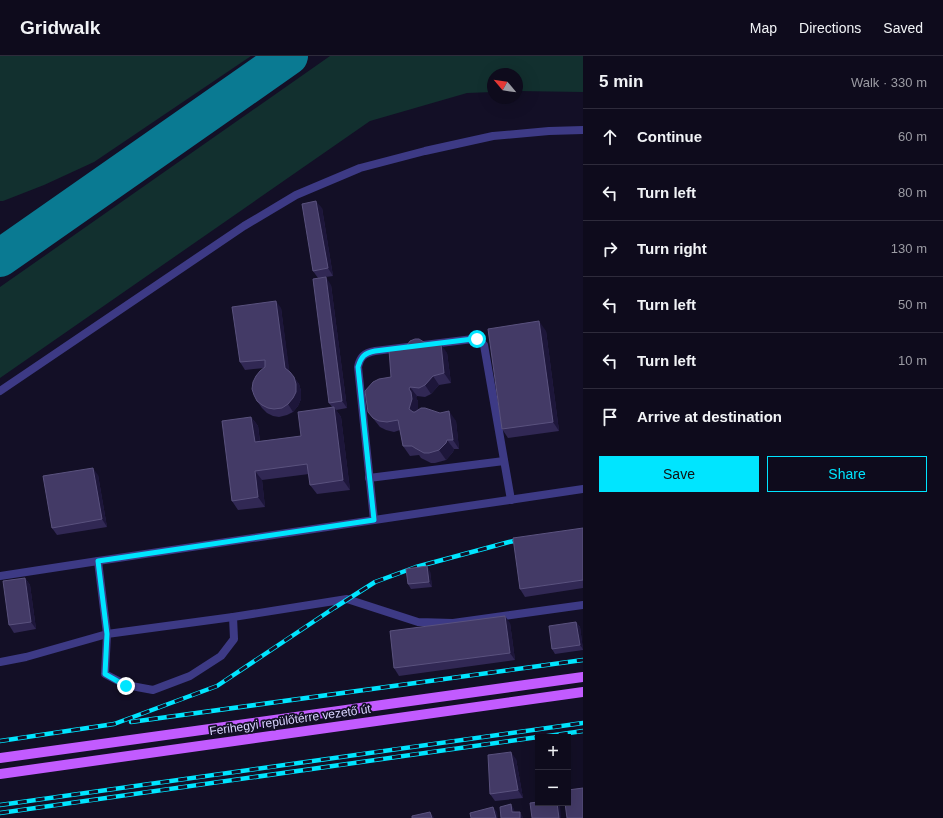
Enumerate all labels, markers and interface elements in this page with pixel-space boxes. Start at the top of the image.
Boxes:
text: Gridwalk [20,17,100,38]
text: Map [750,20,777,36]
text: Directions [799,20,861,36]
text: Saved [883,20,923,36]
north arrow [487,68,523,104]
text: 5 min [599,72,643,91]
text: Walk · 330 m [851,75,927,90]
icon: ahead [599,126,621,148]
text: Continue [637,128,702,145]
text: 60 m [898,129,927,144]
icon: left [599,182,621,204]
text: Turn left [637,184,696,201]
text: 80 m [898,185,927,200]
icon: right [599,238,621,260]
text: Turn right [637,240,707,257]
text: 130 m [891,241,927,256]
icon: left [599,294,621,316]
text: Turn left [637,296,696,313]
text: 50 m [898,297,927,312]
route start [468,330,486,348]
icon: left [599,350,621,372]
text: Turn left [637,352,696,369]
text: 10 m [898,353,927,368]
icon: arrive [599,406,621,428]
text: Arrive at destination [637,408,782,425]
button: Save [599,456,759,492]
button: Share [767,456,927,492]
route end [117,677,135,695]
street label: Ferihegyi repülőtérre vezető út [208,702,372,738]
map controls [535,734,571,806]
button: + [535,734,571,770]
button: − [535,770,571,806]

